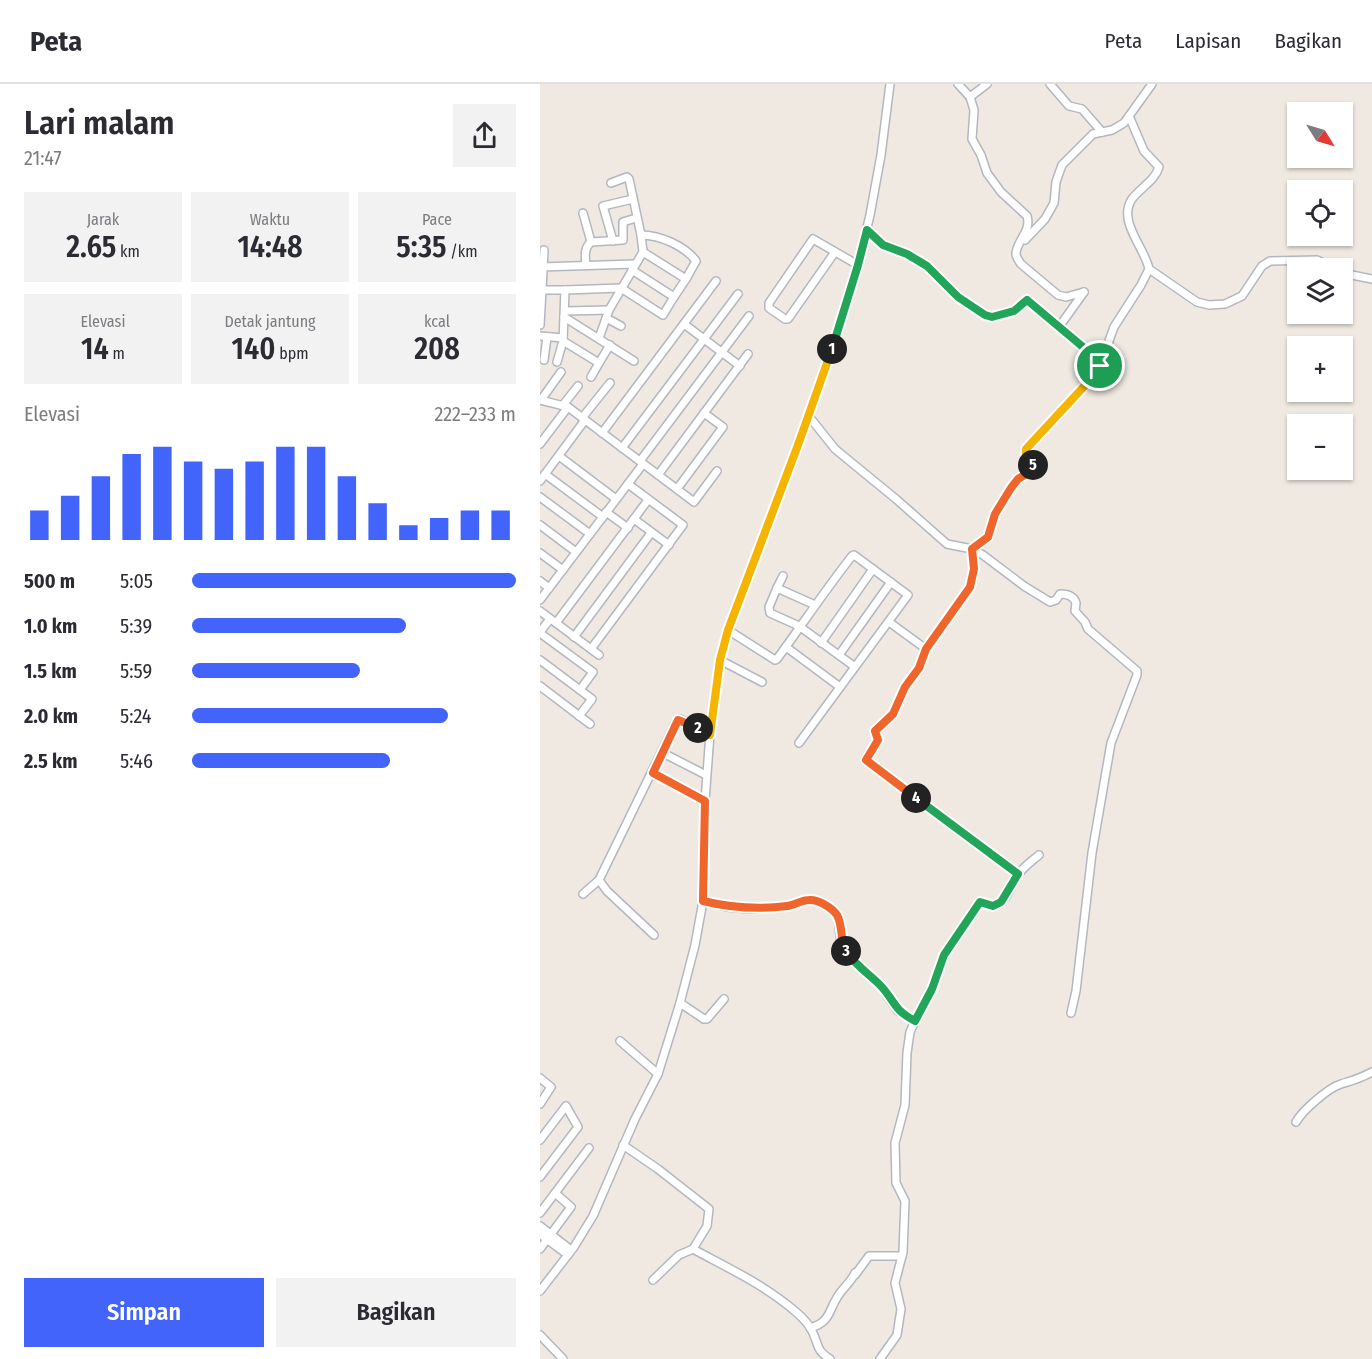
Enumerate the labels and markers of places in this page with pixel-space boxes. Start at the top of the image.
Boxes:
pin: 1 [817,334,847,364]
pin [1074,340,1125,391]
pin: 5 [1018,450,1048,480]
pin: 2 [683,713,713,743]
pin: 4 [901,783,931,813]
pin: 3 [831,936,861,966]

